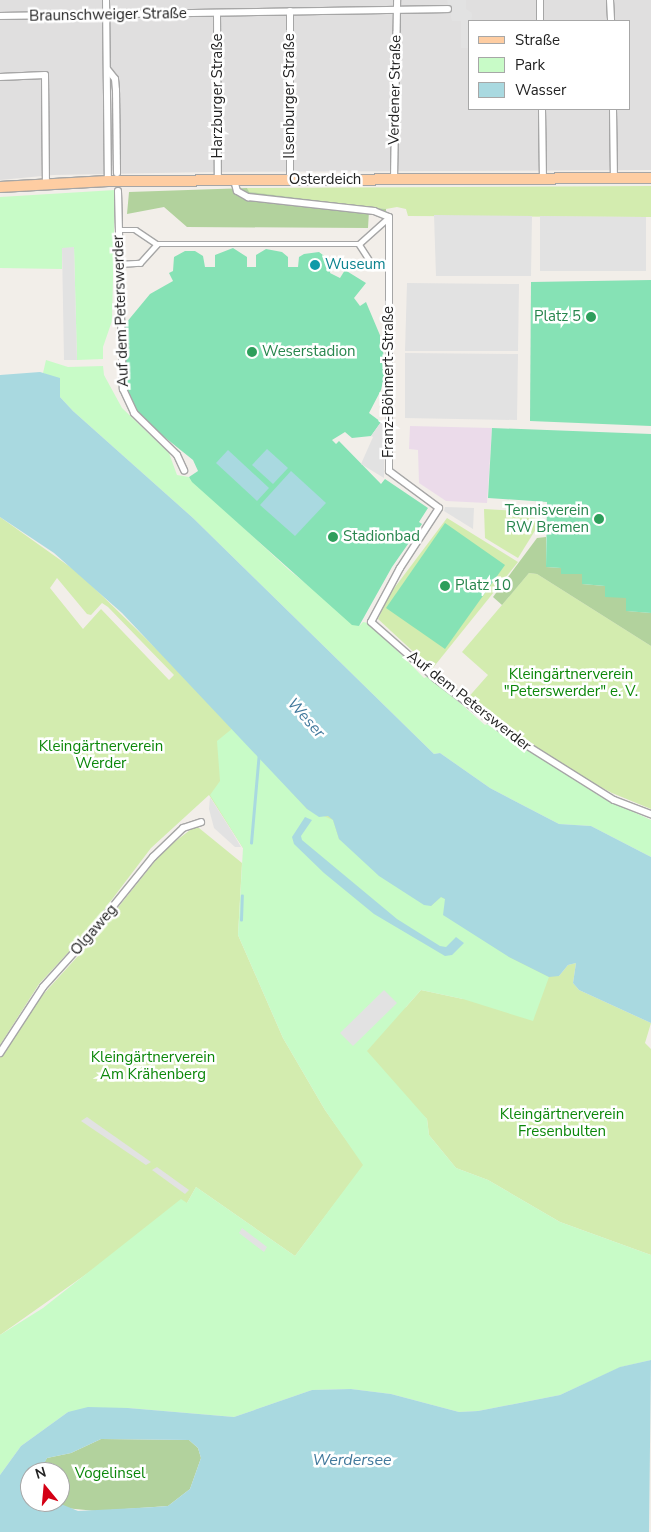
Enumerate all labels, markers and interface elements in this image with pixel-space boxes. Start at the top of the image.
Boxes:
street label: Braunschweiger Straße [29,5,187,25]
legend [468,20,631,110]
text: Straße [515,30,560,50]
street label: Harzburger Straße [209,33,227,159]
street label: Ilsenburger Straße [281,33,299,159]
street label: Verdener Straße [385,35,405,145]
text: Park [515,55,545,75]
text: Wasser [515,80,566,100]
street label: Osterdeich [289,171,361,189]
street label: Auf dem Peterswerder [109,235,133,387]
place label: Wuseum [325,256,386,274]
marker: Wuseum [309,259,321,271]
street label: Franz-Böhmert-Straße [380,306,398,458]
place label: Platz 5 [534,308,581,326]
marker: Platz 5 [585,311,597,323]
place label: Weserstadion [262,343,356,361]
marker: Weserstadion [246,346,258,358]
place label: Tennisverein RW Bremen [505,501,589,536]
marker: Tennisverein RW Bremen [593,513,605,525]
place label: Stadionbad [343,528,420,546]
marker: Stadionbad [327,531,339,543]
place label: Platz 10 [455,577,511,595]
marker: Platz 10 [439,580,451,592]
street label: Auf dem Peterswerder [404,647,534,755]
park label: Kleingärtnerverein "Peterswerder" e. V. [504,665,638,700]
water label: Weser [283,694,329,742]
park label: Kleingärtnerverein Werder [39,737,163,772]
street label: Olgaweg [67,901,121,959]
park label: Kleingärtnerverein Am Krähenberg [91,1048,215,1083]
park label: Kleingärtnerverein Fresenbulten [500,1105,624,1140]
water label: Werdersee [312,1450,392,1470]
north arrow [20,1462,70,1512]
text: N [33,1463,49,1484]
park label: Vogelinsel [75,1465,145,1483]

